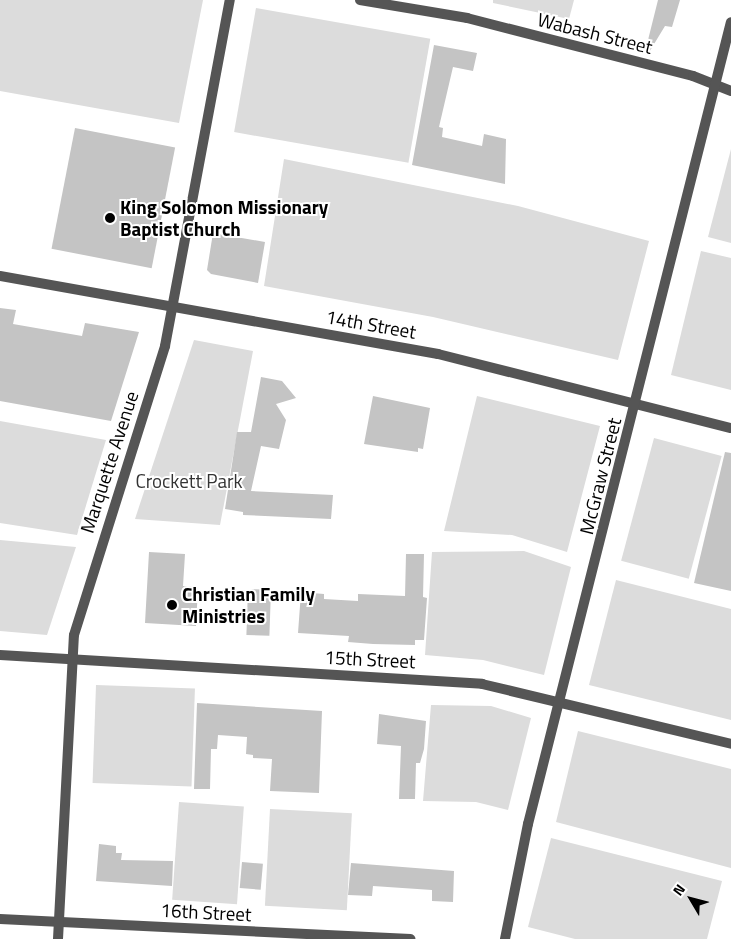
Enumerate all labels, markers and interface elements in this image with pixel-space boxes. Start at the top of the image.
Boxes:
street label: Wabash Street [535,8,655,58]
place label: King Solomon Missionary Baptist Church [120,196,328,240]
marker: King Solomon Missionary Baptist Church [104,212,116,224]
street label: 14th Street [324,305,418,343]
street label: Marquette Avenue [75,388,143,536]
street label: McGraw Street [574,415,626,537]
park label: Crockett Park [135,470,243,492]
place label: Christian Family Ministries [182,583,315,627]
marker: Christian Family Ministries [166,599,178,611]
street label: 15th Street [324,645,416,673]
north arrow [666,874,716,924]
text: N [667,879,690,900]
street label: 16th Street [160,898,252,926]

